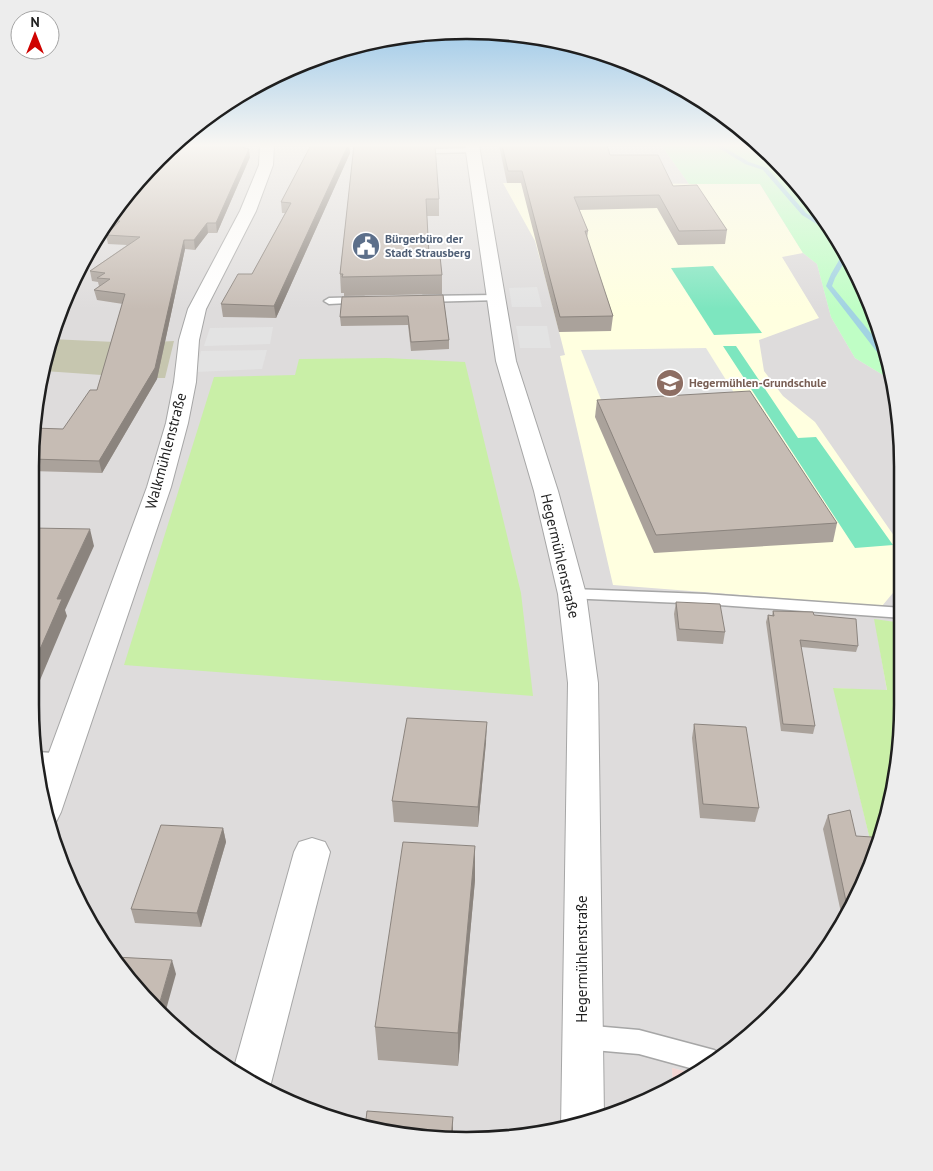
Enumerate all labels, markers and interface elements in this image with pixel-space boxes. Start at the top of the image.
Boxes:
north arrow [10,10,60,60]
text: N [30,13,40,31]
public building icon: Bürgerbüro der Stadt Strausberg [351,231,381,261]
place label: Bürgerbüro der Stadt Strausberg [385,231,471,260]
school or university icon: Hegermühlen-Grundschule [655,368,685,398]
place label: Hegermühlen-Grundschule [689,375,827,390]
street label: Walkmühlenstraße [141,390,190,511]
street label: Hegermühlenstraße [537,492,584,620]
street label: Hegermühlenstraße [572,895,591,1023]

